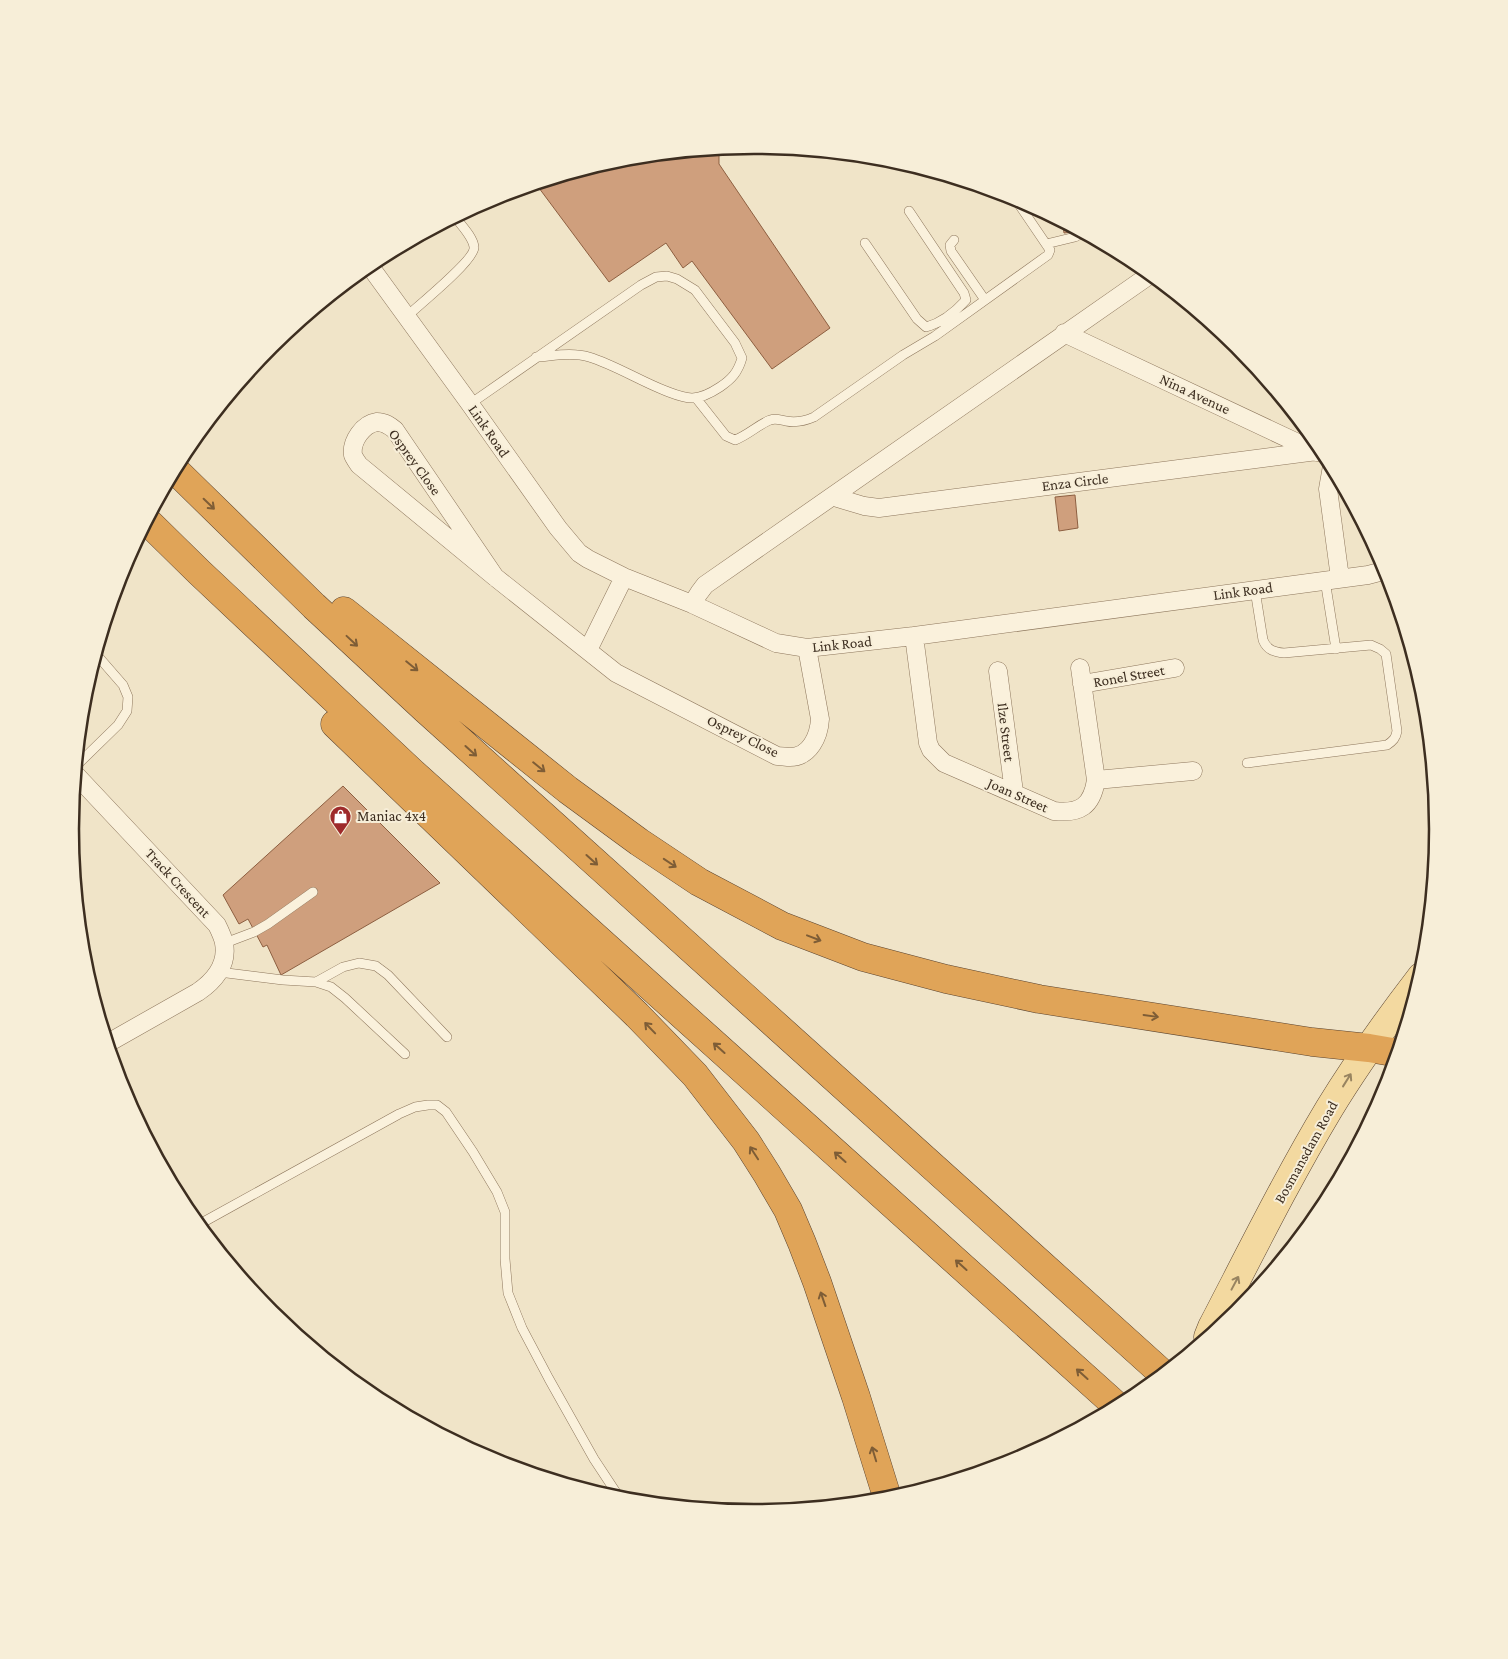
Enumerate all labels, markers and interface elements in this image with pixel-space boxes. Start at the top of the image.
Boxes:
street label: Nina Avenue [1157,371,1233,417]
street label: Link Road [465,402,513,460]
street label: Osprey Close [385,426,445,499]
street label: Enza Circle [1041,470,1110,494]
one-way arrow [203,498,216,510]
street label: Link Road [1212,579,1274,603]
street label: Link Road [811,633,873,655]
one-way arrow [345,635,358,647]
one-way arrow [405,660,418,671]
street label: Ronel Street [1092,662,1167,690]
street label: Ilze Street [994,702,1018,763]
street label: Osprey Close [704,712,782,761]
one-way arrow [465,745,478,757]
one-way arrow [532,761,545,772]
street label: Joan Street [983,774,1052,817]
shop icon: Maniac 4x4 [329,804,353,835]
place label: Maniac 4x4 [357,808,426,824]
street label: Track Crescent [142,845,215,922]
one-way arrow [585,854,598,865]
one-way arrow [663,858,677,868]
one-way arrow [806,934,821,943]
one-way arrow [1142,1012,1158,1022]
one-way arrow [644,1022,656,1035]
one-way arrow [713,1042,726,1054]
one-way arrow [1342,1073,1353,1087]
street label: Bosmansdam Road [1271,1098,1341,1206]
one-way arrow [748,1146,758,1160]
one-way arrow [834,1151,847,1163]
one-way arrow [954,1260,967,1271]
one-way arrow [1230,1276,1240,1291]
one-way arrow [817,1292,827,1308]
one-way arrow [1075,1368,1088,1380]
one-way arrow [868,1446,878,1462]

